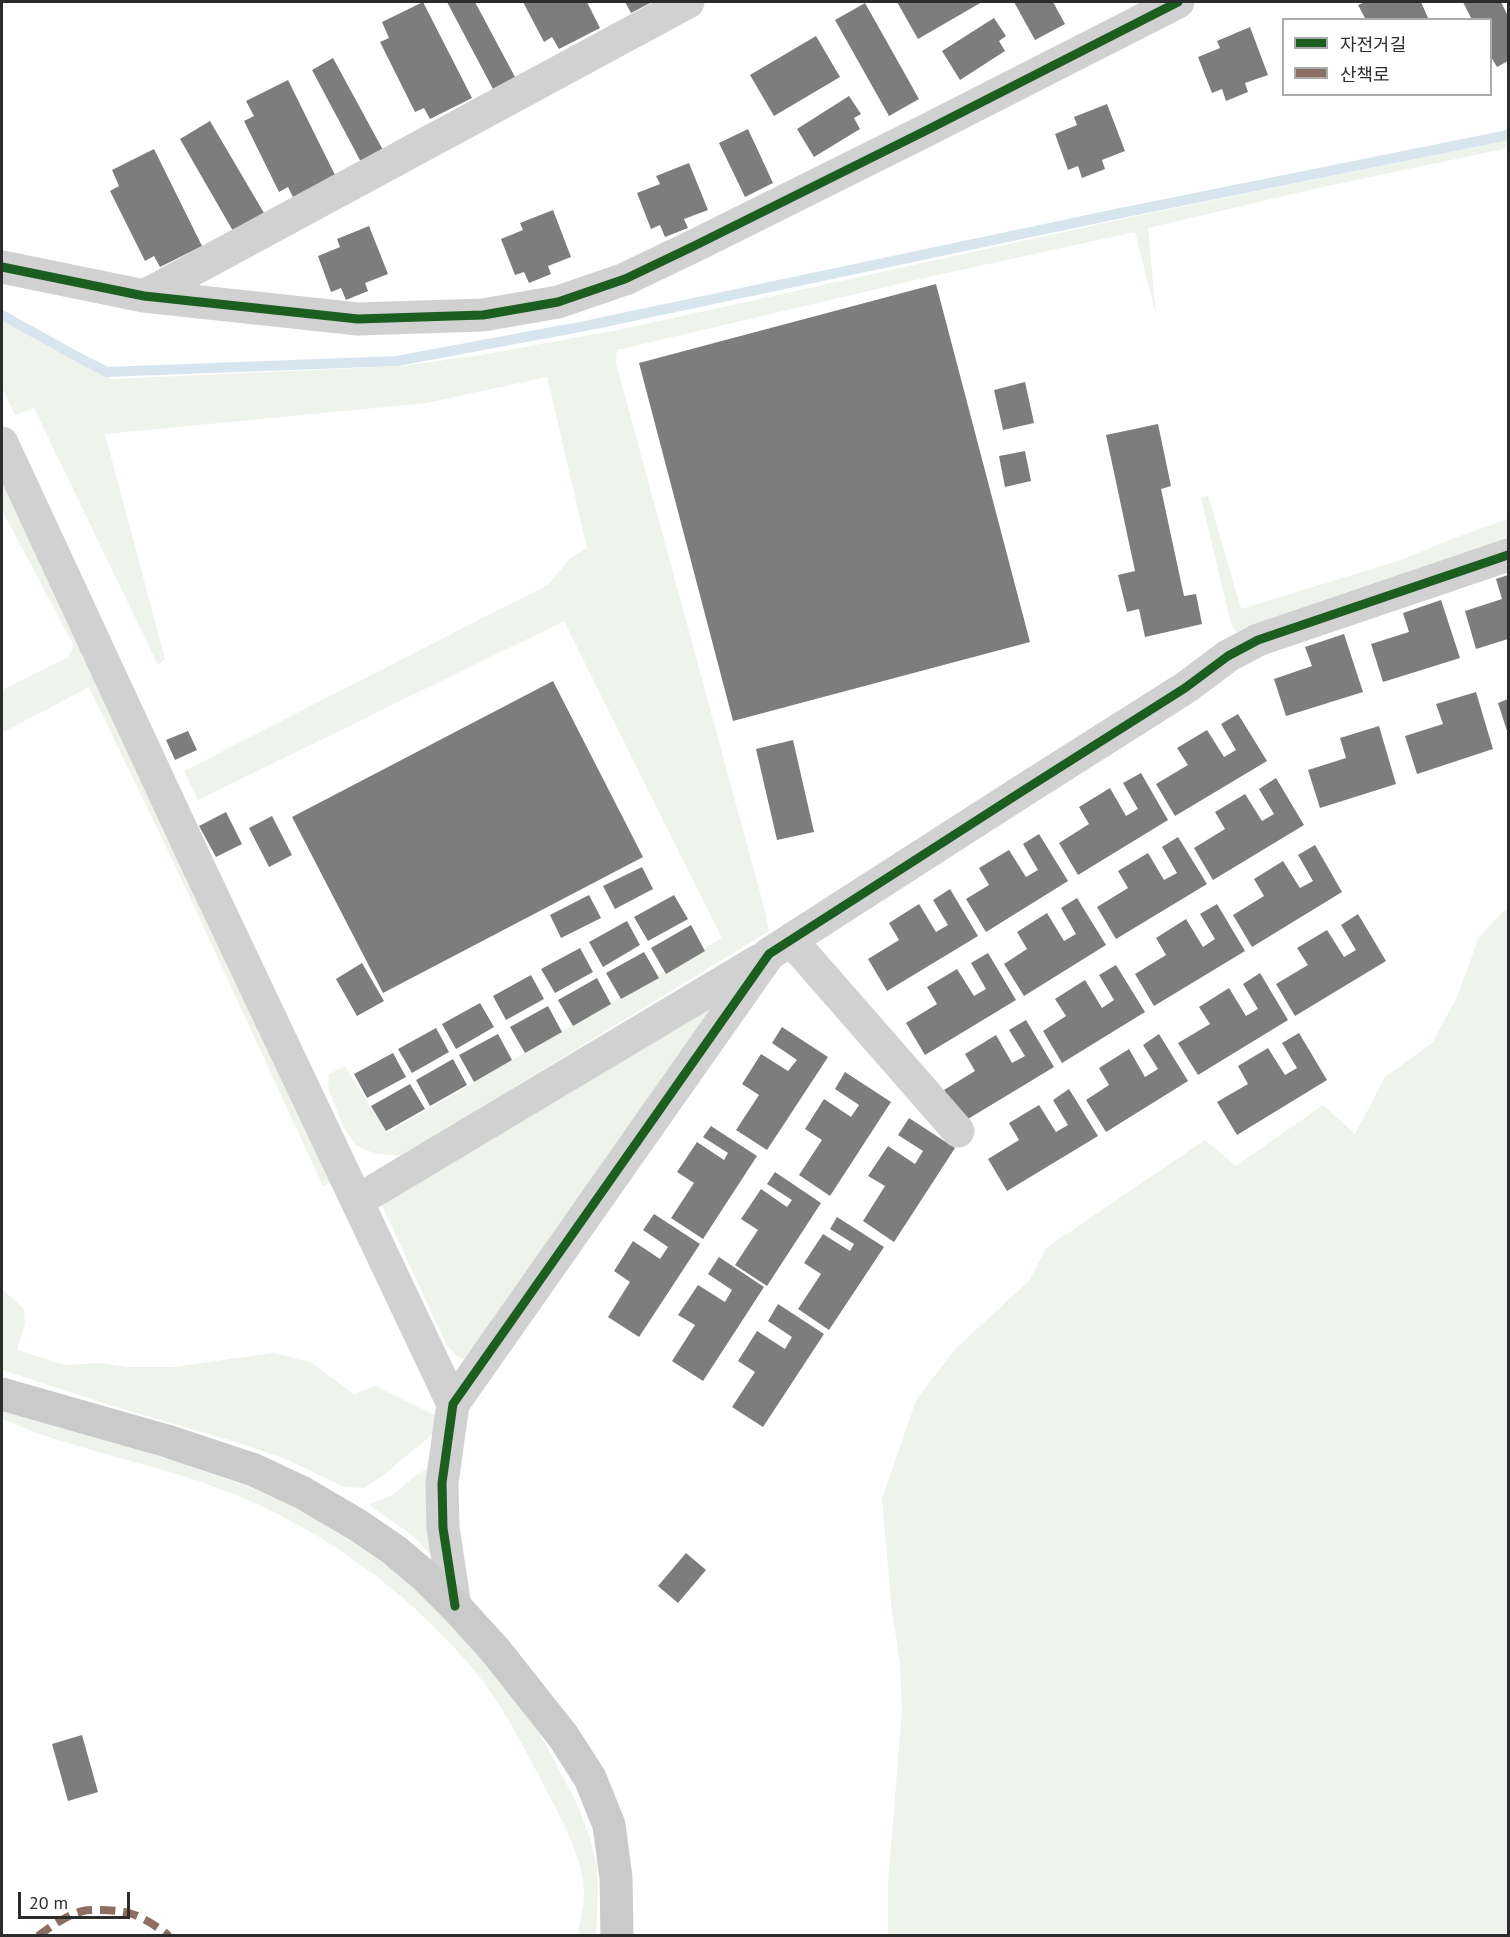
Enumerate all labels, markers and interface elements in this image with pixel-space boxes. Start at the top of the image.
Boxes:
legend [1282,18,1492,96]
text: 자전거길 [1340,33,1406,56]
text: 산책로 [1340,63,1390,86]
scale bar [21,1880,134,1918]
text: 20 m [29,1891,68,1914]

